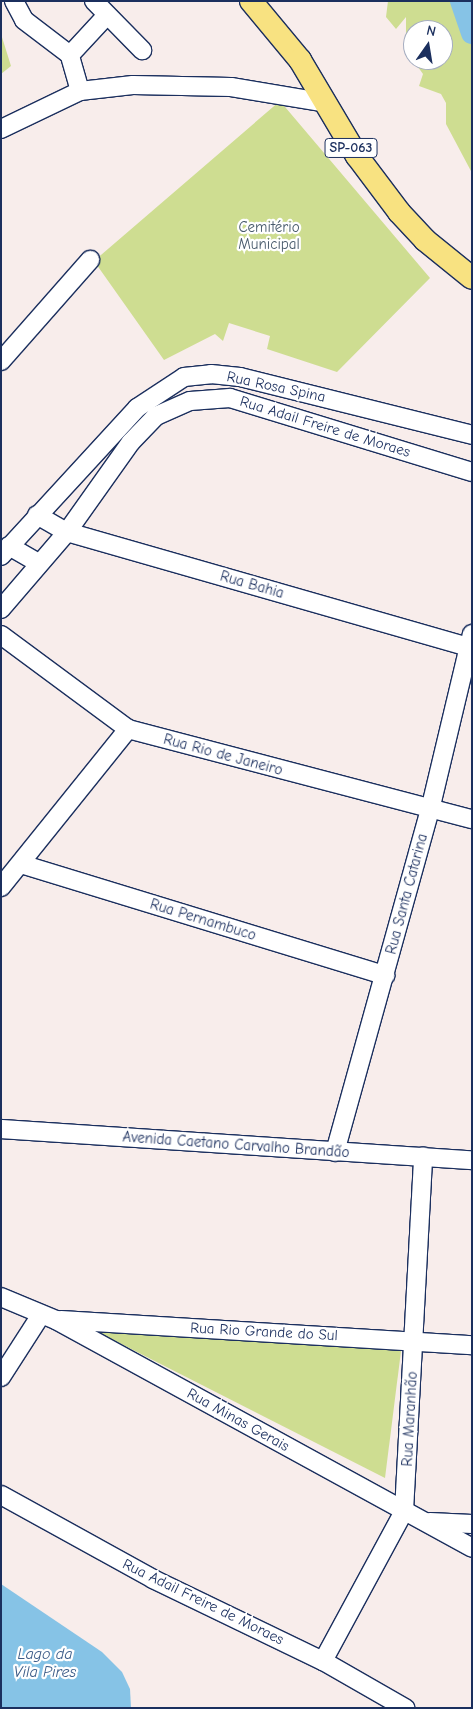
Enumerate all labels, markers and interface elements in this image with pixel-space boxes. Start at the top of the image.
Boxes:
north arrow [403,20,453,70]
text: N [425,22,438,40]
road number: SP-063 [324,136,378,160]
park label: Cemitério Municipal [238,218,300,253]
street label: Rua Rosa Spina [225,368,327,406]
street label: Rua Adail Freire de Moraes [238,393,412,461]
street label: Rua Bahia [218,567,286,603]
street label: Rua Rio de Janeiro [161,730,285,780]
street label: Rua Santa Catarina [382,832,432,956]
street label: Rua Pernambuco [148,895,258,945]
street label: Avenida Caetano Carvalho Brandão [122,1128,350,1162]
street label: Rua Rio Grande do Sul [190,1319,338,1345]
street label: Rua Maranhão [399,1371,421,1467]
street label: Rua Minas Gerais [184,1385,292,1455]
street label: Rua Adail Freire de Moraes [119,1555,287,1649]
water label: Lago da Vila Pires [14,1644,76,1682]

